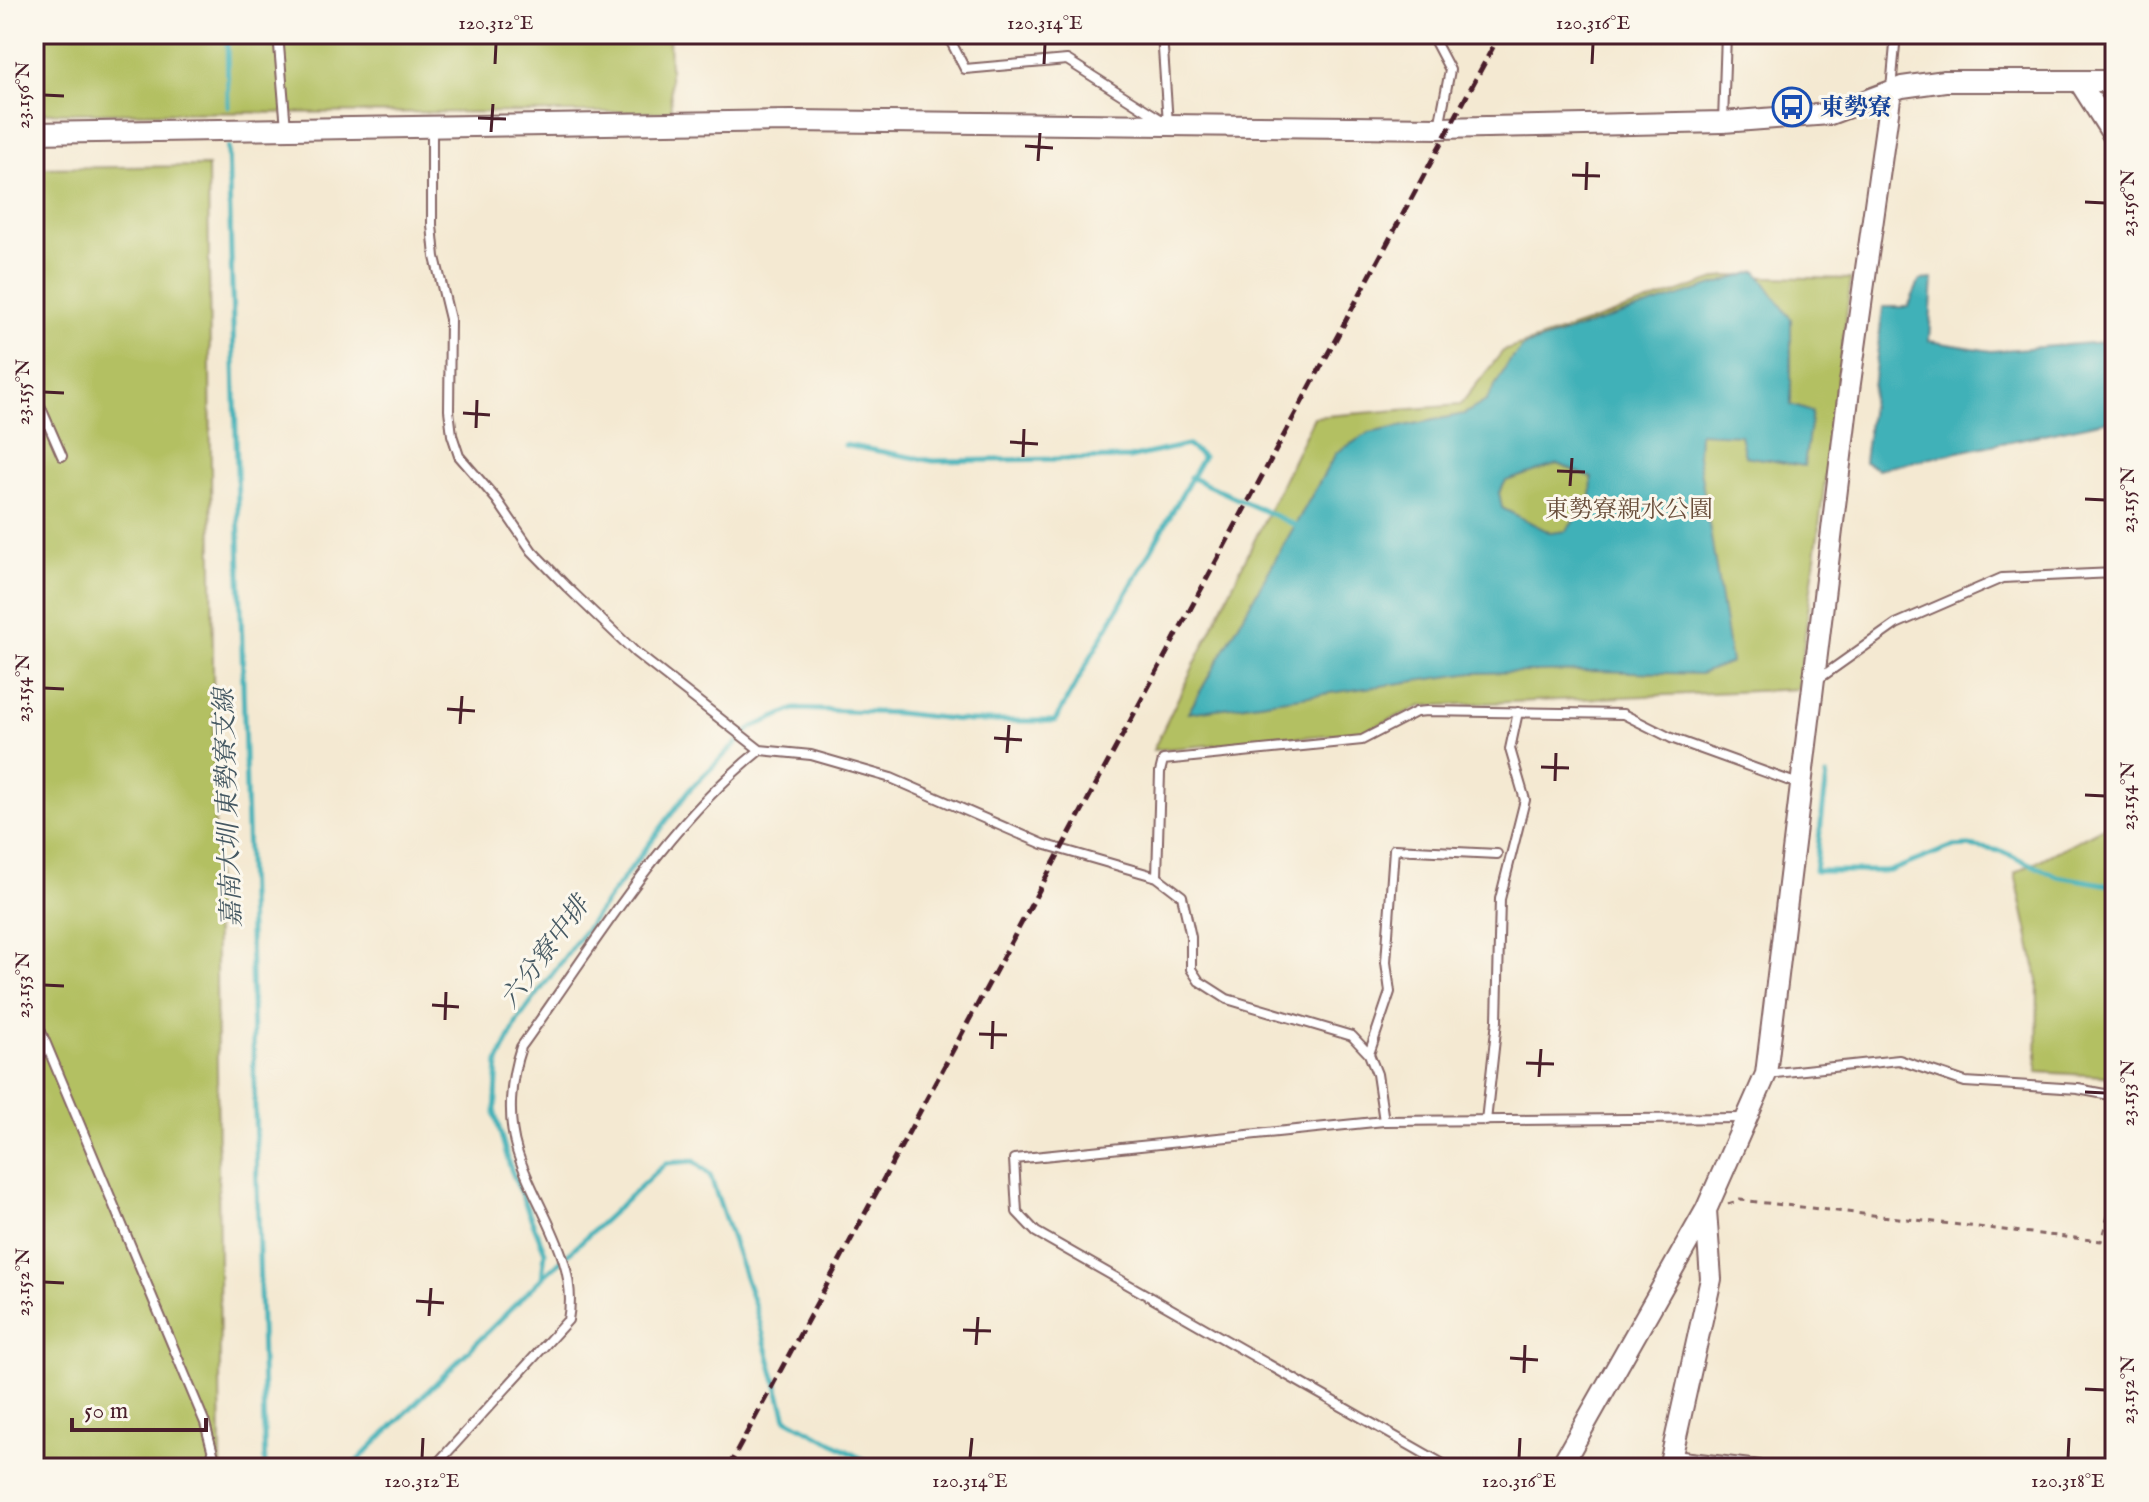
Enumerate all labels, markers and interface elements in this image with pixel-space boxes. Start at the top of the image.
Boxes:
text: 120.312°E [458,11,534,36]
text: 120.314°E [1007,11,1083,36]
text: 120.316°E [1556,11,1630,36]
text: 23.156°N [11,61,36,129]
bus stop icon: 東勢寮 [1771,86,1813,128]
place label: 東勢寮 [1820,93,1892,124]
text: 23.156°N [2116,169,2141,237]
text: 23.155°N [11,359,36,425]
text: 23.155°N [2116,467,2141,533]
park label: 東勢寮親水公園 [1545,495,1713,526]
text: 23.154°N [11,653,36,723]
water label: 嘉南大圳 東勢寮支線 [208,685,249,928]
text: 23.154°N [2116,761,2141,831]
water label: 六分寮中排 [494,887,599,1015]
text: 23.153°N [11,952,36,1018]
text: 23.153°N [2116,1060,2141,1126]
text: 23.152°N [11,1248,36,1316]
text: 23.152°N [2116,1356,2141,1424]
scale bar [72,1382,206,1432]
text: 50 m [84,1396,128,1427]
text: 120.312°E [384,1469,460,1494]
text: 120.314°E [932,1469,1008,1494]
text: 120.316°E [1482,1469,1556,1494]
text: 120.318°E [2031,1469,2105,1494]

